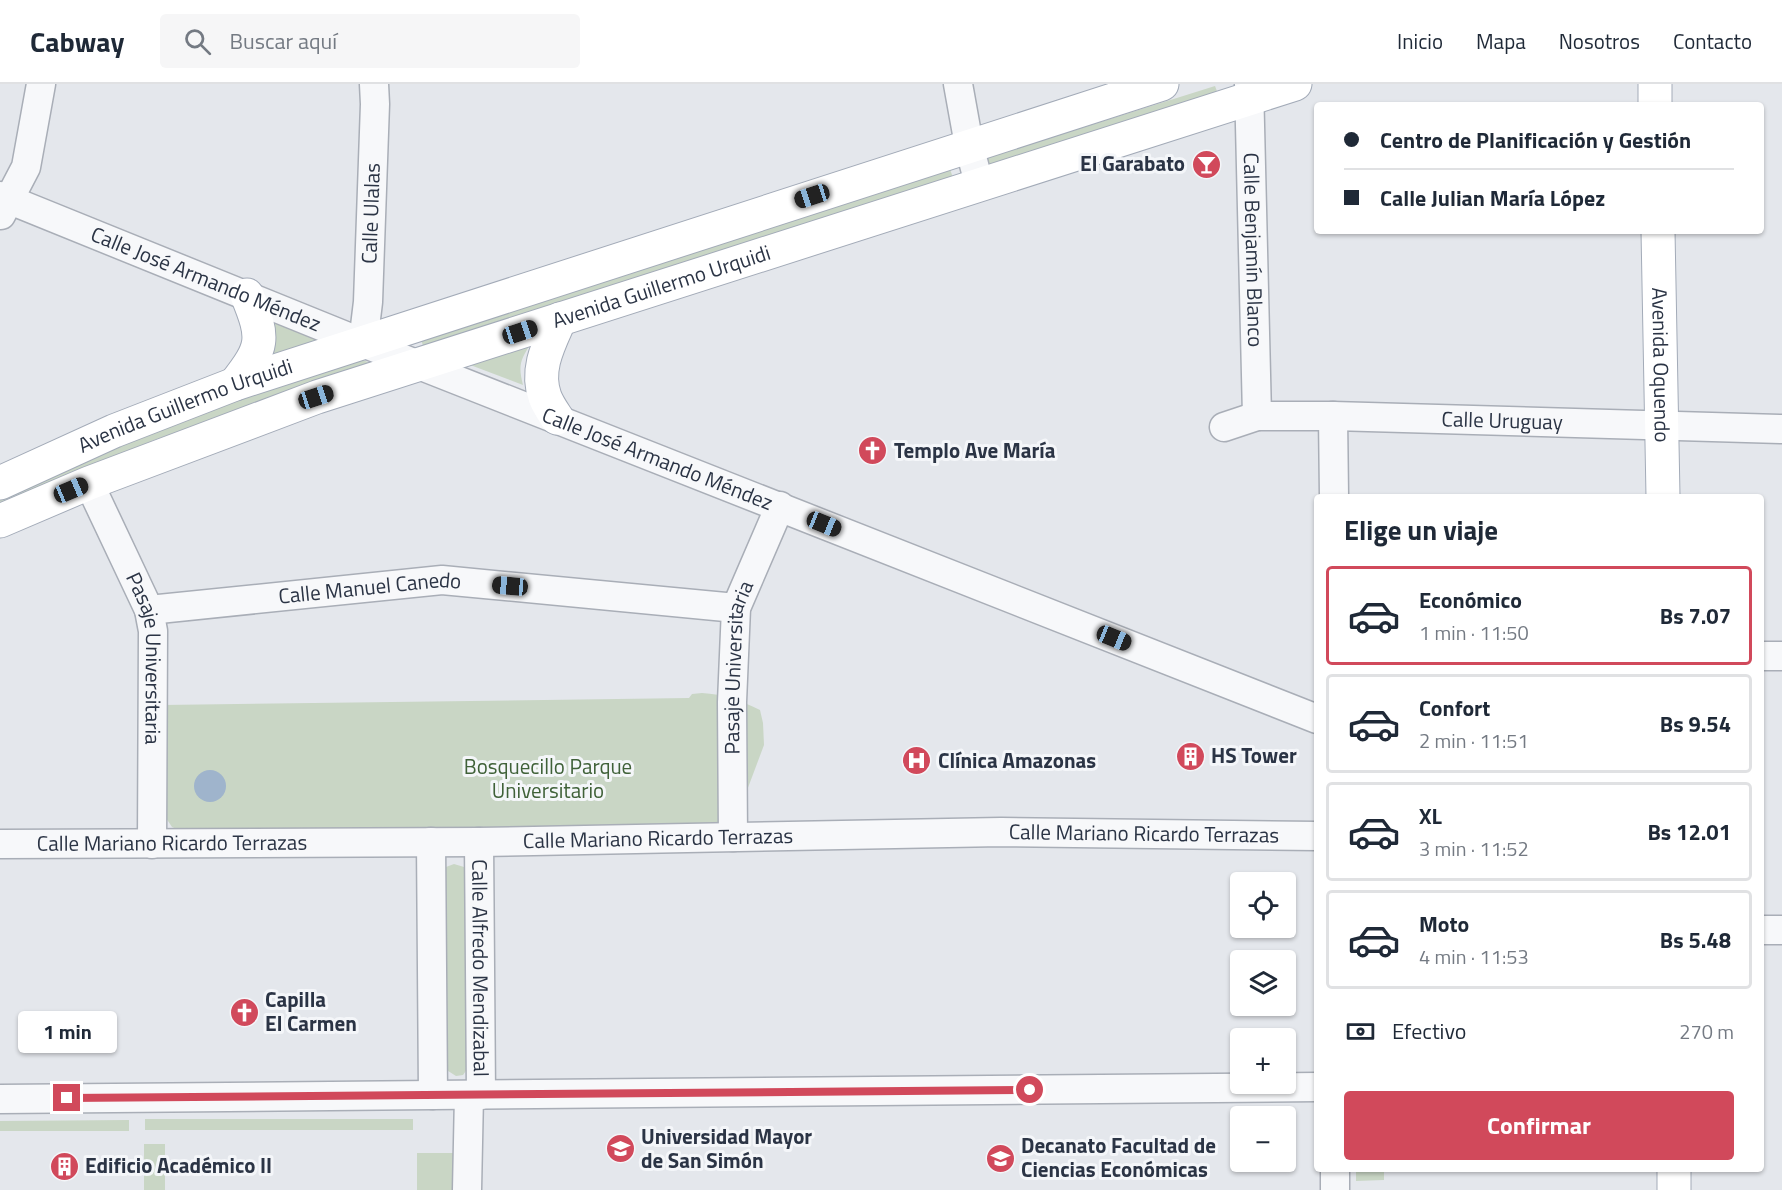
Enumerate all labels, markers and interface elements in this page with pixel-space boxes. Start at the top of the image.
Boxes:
search box [160,14,580,68]
text: Cabway [30,20,124,63]
text: Buscar aquí [229,24,337,58]
icon: search [181,25,214,58]
text: Inicio [1397,25,1443,57]
text: Mapa [1476,25,1526,57]
text: Nosotros [1559,25,1640,57]
text: Contacto [1673,25,1752,57]
text: Centro de Planificación y Gestión [1380,123,1691,157]
place label: El Garabato [1080,147,1185,179]
bar icon: El Garabato [1190,148,1222,180]
street label: Calle Benjamín Blanco [1236,152,1272,348]
street label: Calle Ulalas [352,162,388,264]
text: Calle Julian María López [1380,181,1605,215]
car [792,182,832,210]
street label: Calle José Armando Méndez [86,217,326,339]
street label: Avenida Guillermo Urquidi [548,236,774,336]
street label: Avenida Oquendo [1644,287,1679,443]
car [500,318,540,346]
street label: Avenida Guillermo Urquidi [72,349,296,460]
car [296,383,336,411]
street label: Calle José Armando Méndez [538,398,778,518]
street label: Calle Uruguay [1441,402,1563,438]
place label: Templo Ave María [894,434,1056,466]
church icon: Templo Ave María [857,435,889,467]
car [51,475,91,505]
car [804,509,844,539]
text: Elige un viaje [1344,509,1498,550]
street label: Calle Manuel Canedo [277,563,463,612]
street label: Pasaje Universitaria [118,567,170,745]
car [491,575,529,597]
street label: Pasaje Universitaria [715,575,761,755]
text: Económico [1419,583,1522,617]
icon: car [1347,589,1401,643]
text: Bs 7.07 [1660,599,1731,633]
text: 1 min · 11:50 [1419,617,1529,648]
car [1094,623,1134,653]
text: Confort [1419,691,1490,725]
icon: car [1347,697,1401,751]
text: Bs 9.54 [1660,707,1731,741]
text: 2 min · 11:51 [1419,725,1529,756]
place label: HS Tower [1211,739,1297,771]
building icon: HS Tower [1174,740,1206,772]
place label: Clínica Amazonas [938,744,1096,776]
hospital icon: Clínica Amazonas [901,745,933,777]
park label: Bosquecillo Parque Universitario [464,750,632,806]
text: XL [1419,799,1442,833]
icon: car [1347,805,1401,859]
street label: Calle Mariano Ricardo Terrazas [1009,815,1279,851]
text: Bs 12.01 [1647,815,1731,849]
street label: Calle Mariano Ricardo Terrazas [523,819,793,856]
street label: Calle Mariano Ricardo Terrazas [37,826,307,859]
text: 3 min · 11:52 [1419,833,1529,864]
street label: Calle Alfredo Mendizabal [464,859,498,1077]
map controls [1230,872,1296,1172]
button: locate [1230,872,1296,938]
text: Moto [1419,907,1469,941]
icon: car [1347,913,1401,967]
text: Bs 5.48 [1660,923,1731,957]
text: 4 min · 11:53 [1419,941,1529,972]
button: layers [1230,950,1296,1016]
place label: Capilla El Carmen [265,983,357,1039]
church icon: Capilla El Carmen [228,996,260,1028]
callout: 1 min [17,1011,116,1053]
text: Efectivo [1392,1014,1466,1048]
icon: cash [1344,1015,1377,1048]
text: 1 min [43,1016,92,1047]
text: 270 m [1679,1016,1734,1047]
button: + [1230,1028,1296,1094]
route start [1016,1076,1043,1103]
route end [53,1084,80,1111]
button: Confirmar [1344,1091,1734,1160]
button: − [1230,1106,1296,1172]
place label: Universidad Mayor de San Simón [641,1120,812,1176]
place label: Decanato Facultad de Ciencias Económicas [1021,1129,1216,1185]
school or university icon: Universidad Mayor de San Simón [604,1133,636,1165]
school or university icon: Decanato Facultad de Ciencias Económicas [984,1142,1016,1174]
place label: Edificio Académico II [85,1149,272,1181]
building icon: Edificio Académico II [48,1150,80,1182]

